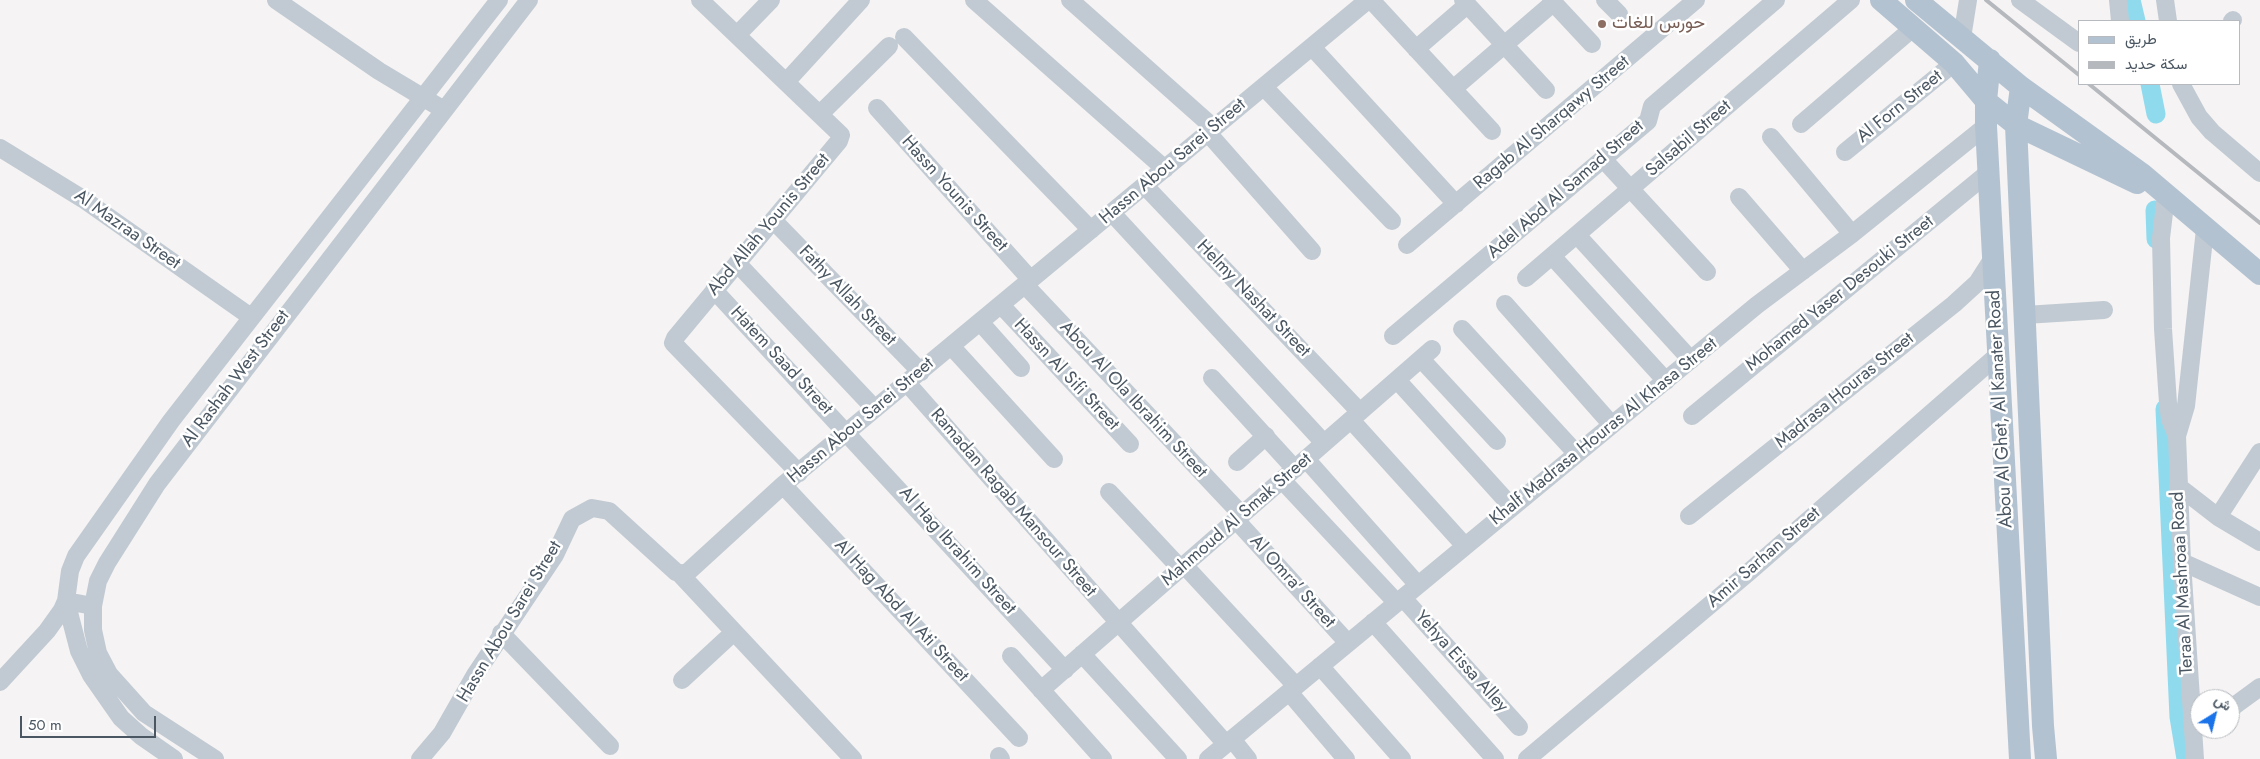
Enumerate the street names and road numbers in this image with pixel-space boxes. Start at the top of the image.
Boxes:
street label: Ragab Al Sharqawy Street [1470,52,1634,194]
street label: Al Forn Street [1853,66,1947,148]
street label: Hassn Abou Sarei Street [1095,94,1251,230]
street label: Salsabil Street [1642,96,1736,182]
street label: Adel Abd Al Samad Street [1483,116,1649,264]
street label: Hassn Younis Street [896,132,1012,256]
street label: Abd Allah Younis Street [703,150,835,300]
street label: Al Mazraa Street [70,185,184,275]
street label: Mohamed Yaser Desouki Street [1742,211,1938,377]
street label: Helmy Nashat Street [1192,236,1314,362]
street label: Fathy Allah Street [794,241,900,351]
street label: Abou Al Ghet, Al Kanater Road [1984,289,2018,529]
street label: Hatem Saad Street [725,302,837,420]
street label: Al Rashah West Street [177,306,295,452]
street label: Hassn Al Sifi Street [1009,315,1123,435]
street label: Abou Al Ola Ibrahim Street [1055,317,1211,483]
street label: Madrasa Houras Street [1771,328,1919,454]
street label: Khalf Madrasa Houras Al Khasa Street [1486,334,1722,530]
street label: Hassn Abou Sarei Street [783,353,939,489]
street label: Ramadan Ragab Mansour Street [925,404,1101,602]
street label: Mahmoud Al Smak Street [1157,449,1317,591]
street label: Al Hag Ibrahim Street [894,483,1020,619]
street label: Teraa Al Mashroaa Road [2167,491,2199,675]
street label: Amir Sarhan Street [1703,503,1825,613]
street label: Al Omra' Street [1245,531,1339,633]
street label: Al Hag Abd Al Ati Street [829,535,973,687]
street label: Hassn Abou Sarei Street [453,537,567,707]
street label: Yehya Eissa Alley [1410,607,1512,717]

